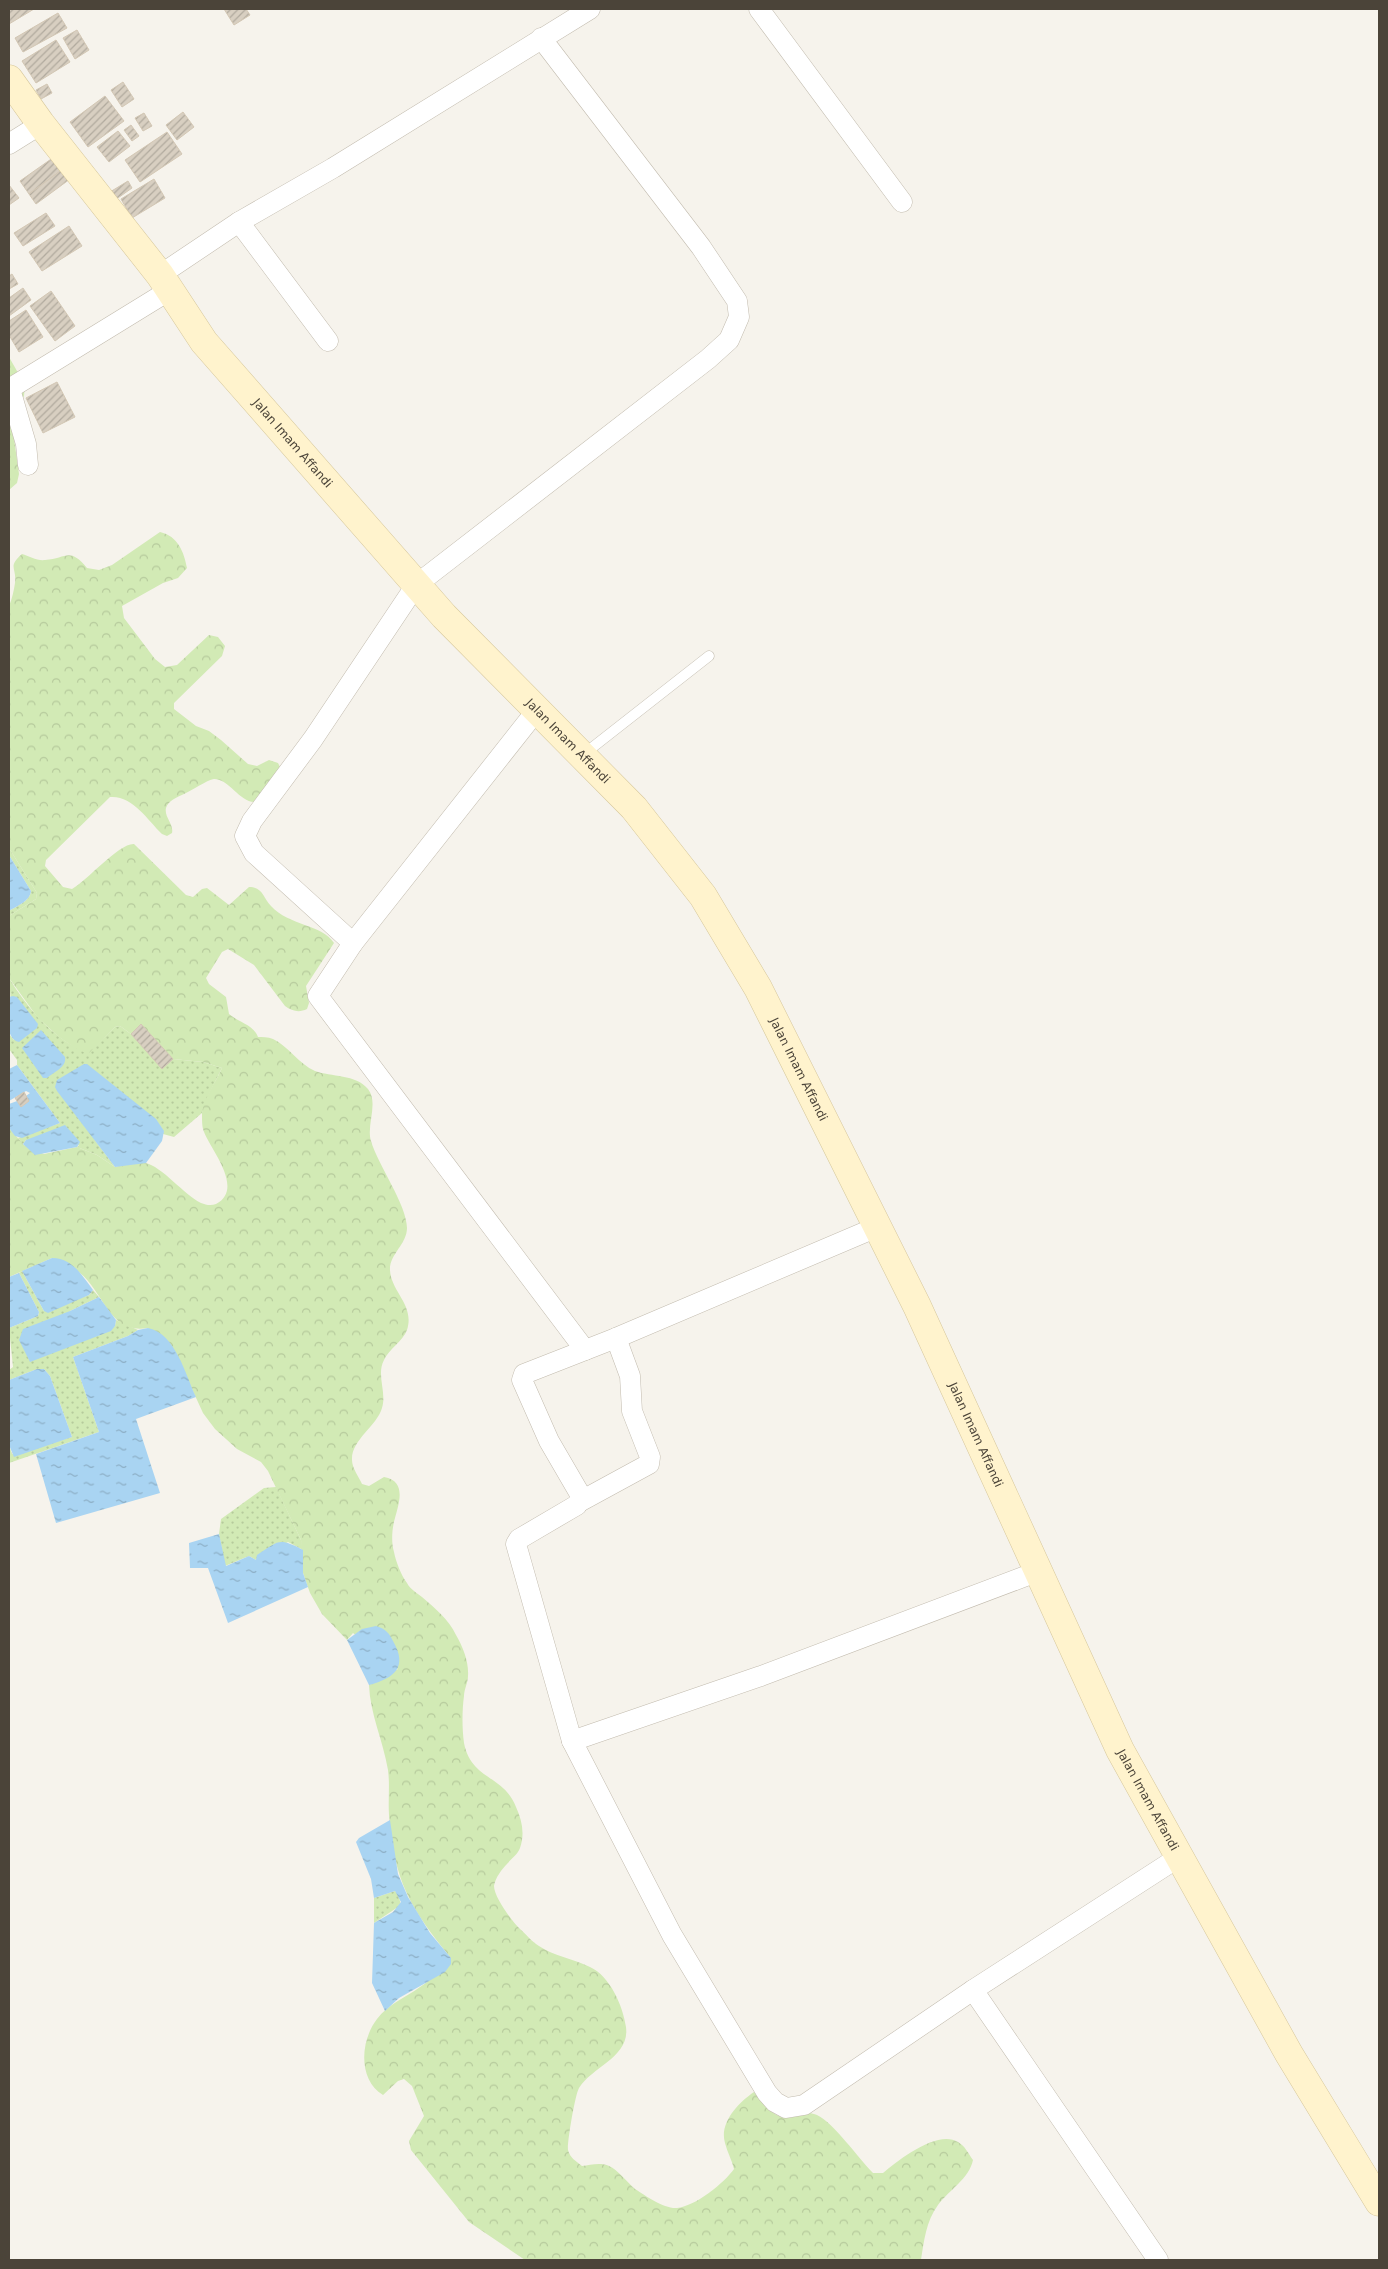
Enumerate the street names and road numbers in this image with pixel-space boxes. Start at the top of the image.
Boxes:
street label: Jalan Imam Affandi [249,395,335,490]
street label: Jalan Imam Affandi [522,695,613,786]
street label: Jalan Imam Affandi [767,1015,830,1123]
street label: Jalan Imam Affandi [945,1379,1006,1489]
street label: Jalan Imam Affandi [1114,1746,1182,1853]

